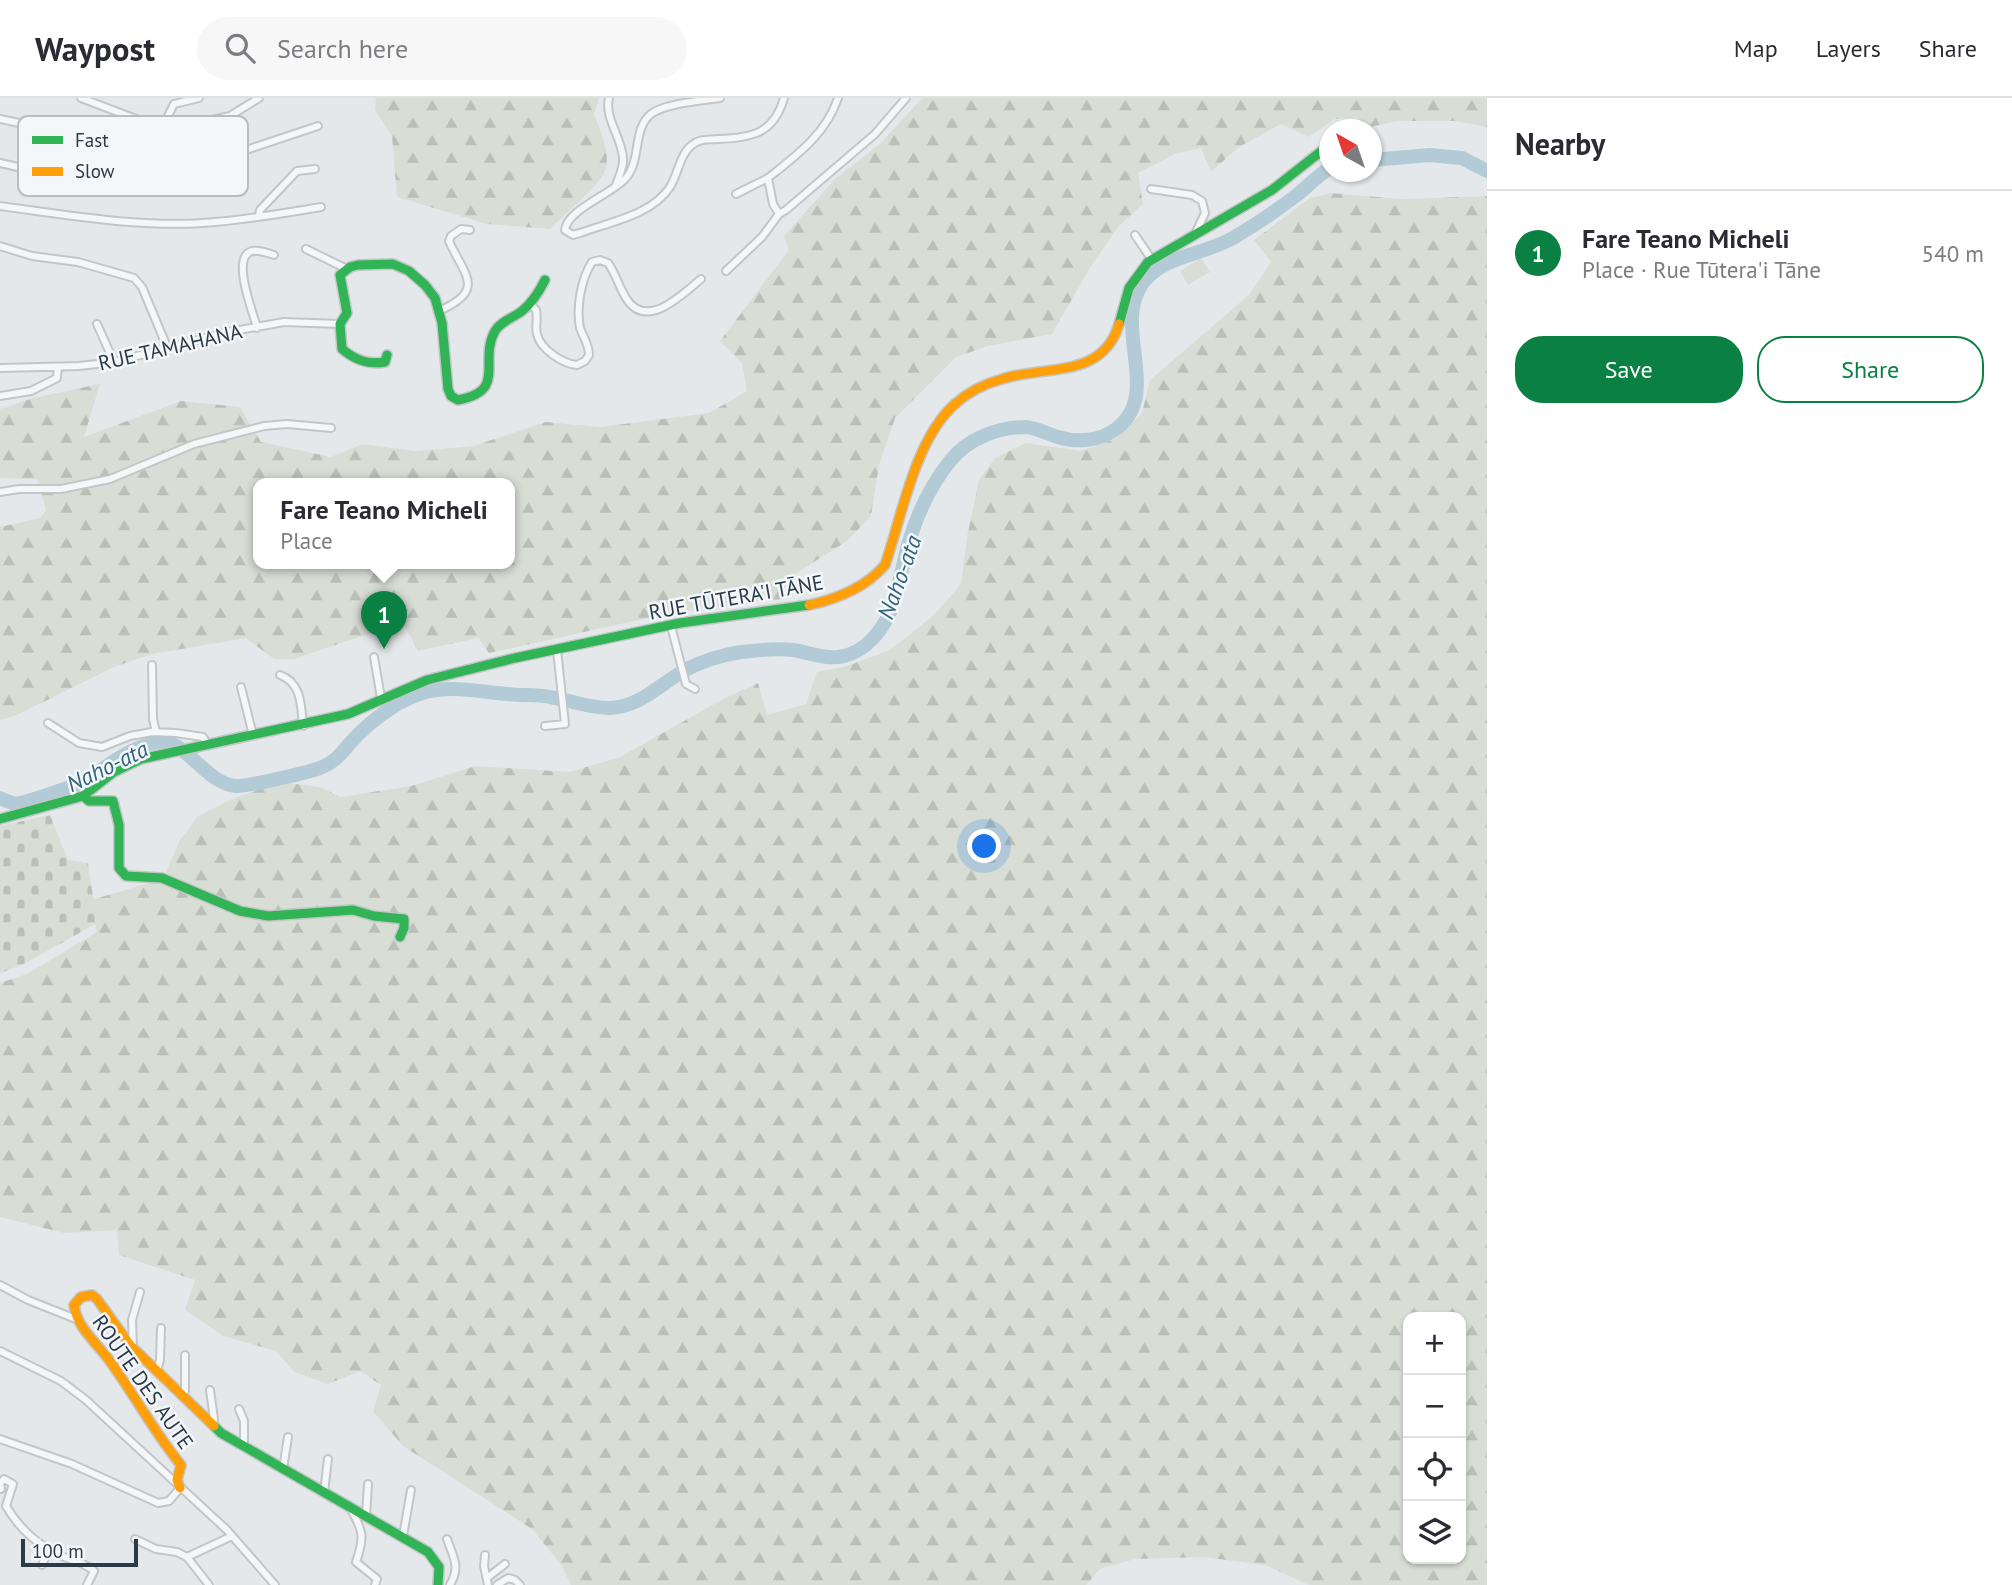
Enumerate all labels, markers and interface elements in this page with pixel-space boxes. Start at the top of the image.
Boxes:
search box [197,17,687,80]
text: Waypost [35,27,155,70]
icon: search [221,29,259,67]
text: Search here [277,32,408,65]
text: Map [1734,33,1778,64]
text: Layers [1816,33,1881,64]
text: Share [1919,33,1977,64]
legend [18,116,248,196]
north arrow [1319,119,1382,182]
text: Nearby [1515,124,1605,163]
text: Fast [75,128,109,152]
text: Slow [75,159,115,183]
text: Fare Teano Micheli [1582,222,1789,255]
text: 1 [1531,239,1545,268]
text: 540 m [1922,239,1984,268]
text: Place · Rue Tūtera'i Tāne [1582,255,1821,284]
street label: RUE TAMAHANA [96,317,245,377]
button: Save [1515,336,1743,403]
button: Share [1757,336,1984,403]
popup [253,478,515,569]
text: Fare Teano Micheli [280,493,488,526]
text: Place [280,526,333,555]
water label: Naho-ata [870,531,928,623]
street label: RUE TŪTERA'I TĀNE [647,568,825,626]
pin: 1 [361,591,407,649]
water label: Naho-ata [62,734,152,798]
your location [967,829,1001,863]
street label: ROUTE DES AUTE [87,1309,199,1455]
map controls [1403,1312,1466,1564]
button: + [1403,1312,1466,1375]
button: − [1403,1375,1466,1438]
button: locate [1403,1438,1466,1501]
button: layers [1403,1501,1466,1564]
scale bar [21,1536,138,1568]
text: 100 m [32,1539,84,1563]

